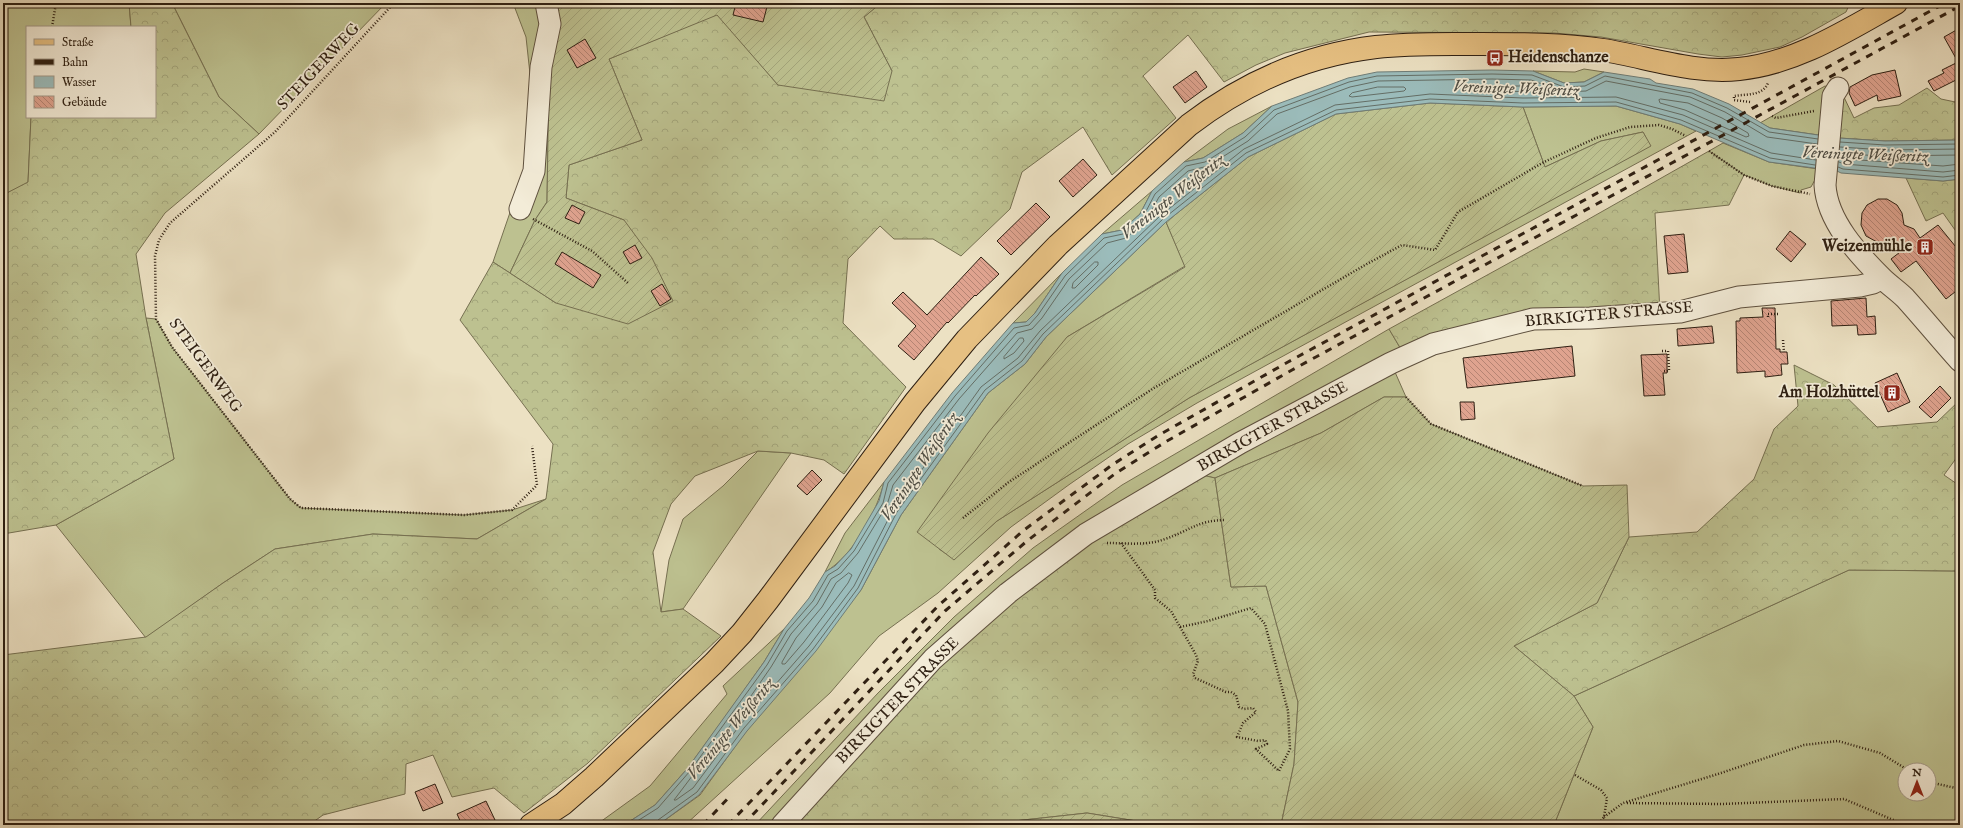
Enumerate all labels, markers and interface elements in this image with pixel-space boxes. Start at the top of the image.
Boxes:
street label: STEIGERWEG [273,19,365,115]
legend [26,26,156,118]
text: Straße [62,35,94,50]
bus stop icon: Heidenschanze [1485,48,1505,68]
place label: Heidenschanze [1508,48,1609,68]
text: Bahn [62,55,89,70]
text: Wasser [62,75,97,90]
water label: Vereinigte Weißeritz [1453,76,1581,102]
text: Gebäude [62,95,107,110]
water label: Vereinigte Weißeritz [1802,142,1930,168]
water label: Vereinigte Weißeritz [1117,149,1230,244]
place label: Weizenmühle [1821,237,1913,257]
building icon: Weizenmühle [1915,237,1935,257]
street label: BIRKIGTER STRASSE [1524,298,1694,332]
street label: STEIGERWEG [164,315,246,417]
street label: BIRKIGTER STRASSE [1194,377,1352,477]
place label: Am Holzhüttel [1778,383,1880,403]
building icon: Am Holzhüttel [1882,383,1902,403]
water label: Vereinigte Weißeritz [876,408,965,525]
street label: BIRKIGTER STRASSE [832,633,964,769]
water label: Vereinigte Weißeritz [682,673,781,784]
north arrow [1897,762,1937,802]
text: N [1911,766,1922,780]

